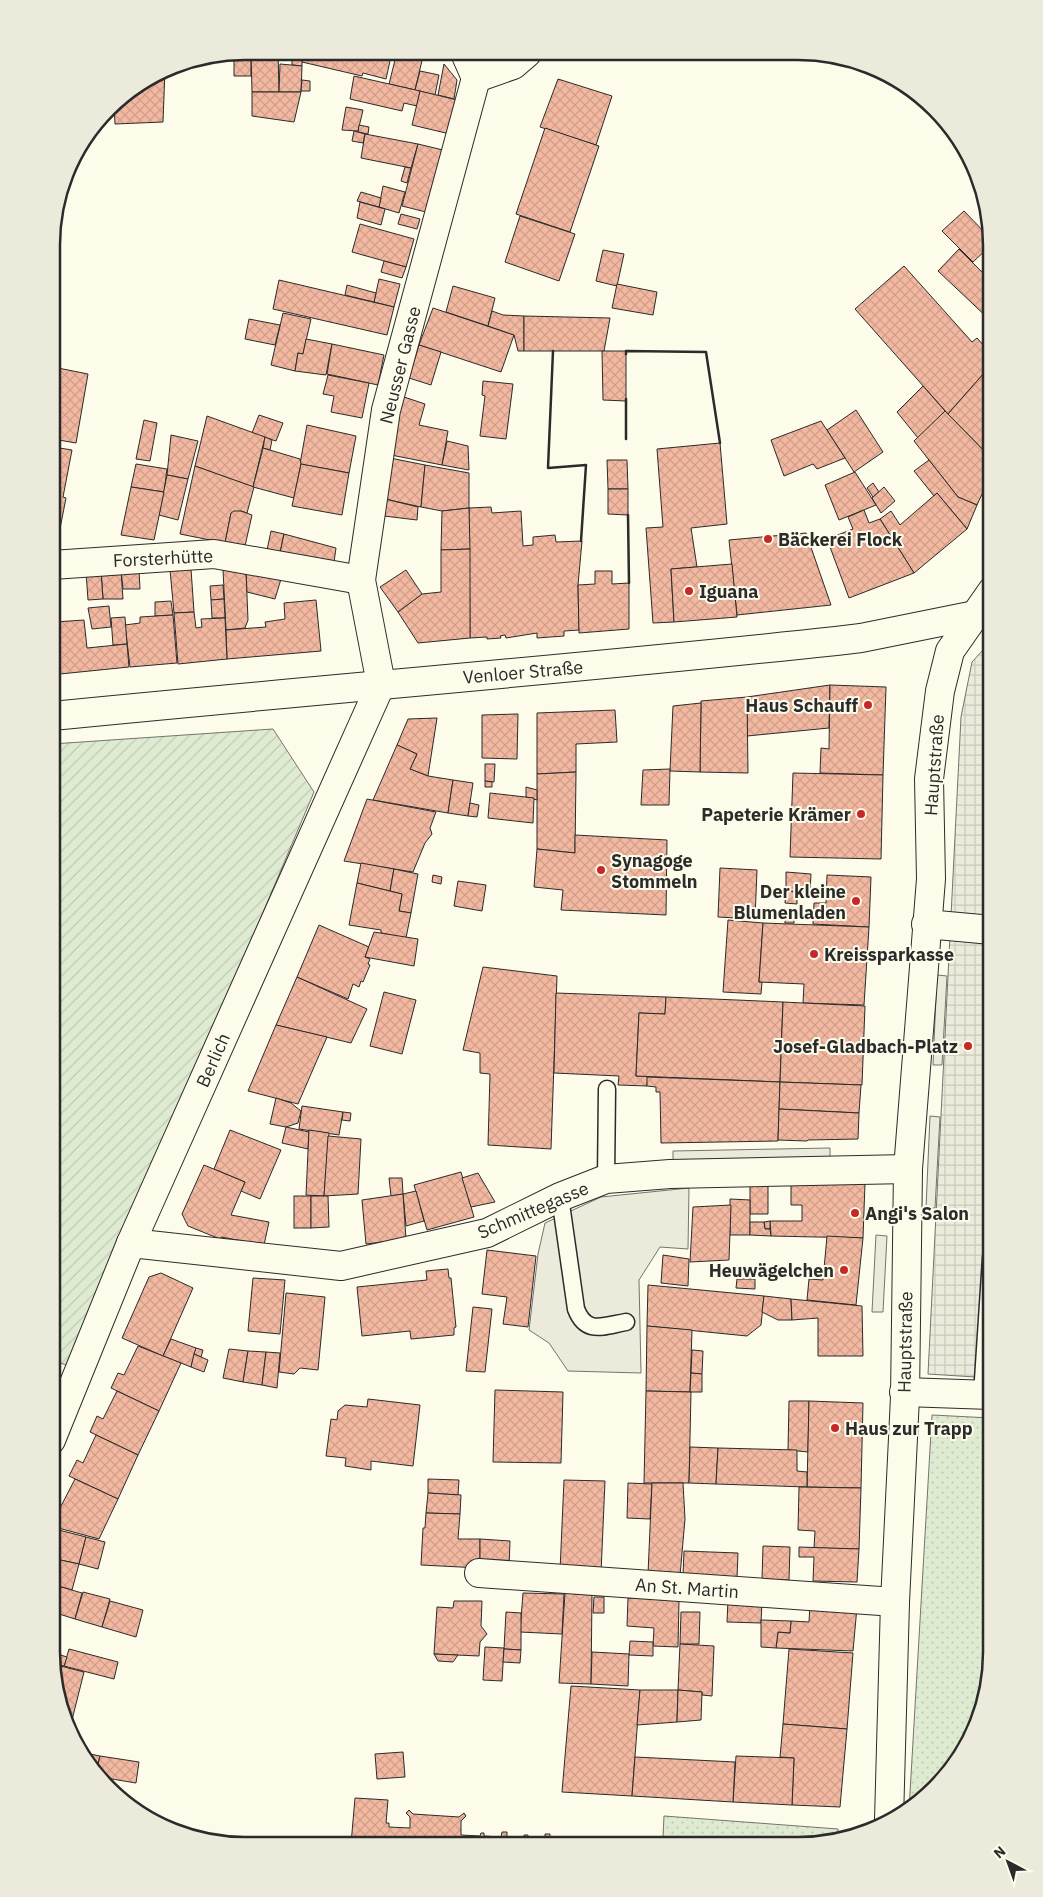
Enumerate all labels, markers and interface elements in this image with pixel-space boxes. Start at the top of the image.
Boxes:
street label: Neusser Gasse [374,304,426,426]
place label: Bäckerei Flock [778,528,903,551]
marker: Bäckerei Flock [762,533,774,545]
street label: Forsterhütte [112,544,214,572]
place label: Iguana [699,580,759,603]
marker: Iguana [683,585,695,597]
street label: Venloer Straße [462,655,584,689]
place label: Haus Schauff [745,694,858,717]
marker: Haus Schauff [862,699,874,711]
street label: Hauptstraße [919,713,949,817]
place label: Papeterie Krämer [701,803,851,826]
marker: Papeterie Krämer [855,808,867,820]
place label: Synagoge Stommeln [611,849,698,893]
marker: Synagoge Stommeln [595,864,607,876]
place label: Der kleine Blumenladen [733,880,846,924]
marker: Der kleine Blumenladen [850,895,862,907]
place label: Kreissparkasse [824,943,954,966]
marker: Kreissparkasse [808,948,820,960]
street label: Berlich [191,1029,235,1091]
place label: Josef-Gladbach-Platz [773,1035,958,1058]
marker: Josef-Gladbach-Platz [962,1040,974,1052]
street label: Schmittegasse [474,1176,592,1244]
place label: Angi's Salon [865,1202,969,1225]
marker: Angi's Salon [849,1207,861,1219]
place label: Heuwägelchen [709,1259,834,1282]
marker: Heuwägelchen [838,1264,850,1276]
street label: Hauptstraße [893,1291,917,1393]
place label: Haus zur Trapp [845,1417,973,1440]
marker: Haus zur Trapp [829,1422,841,1434]
street label: An St. Martin [634,1573,740,1603]
north arrow [983,1837,1033,1887]
text: N [990,1842,1009,1862]

